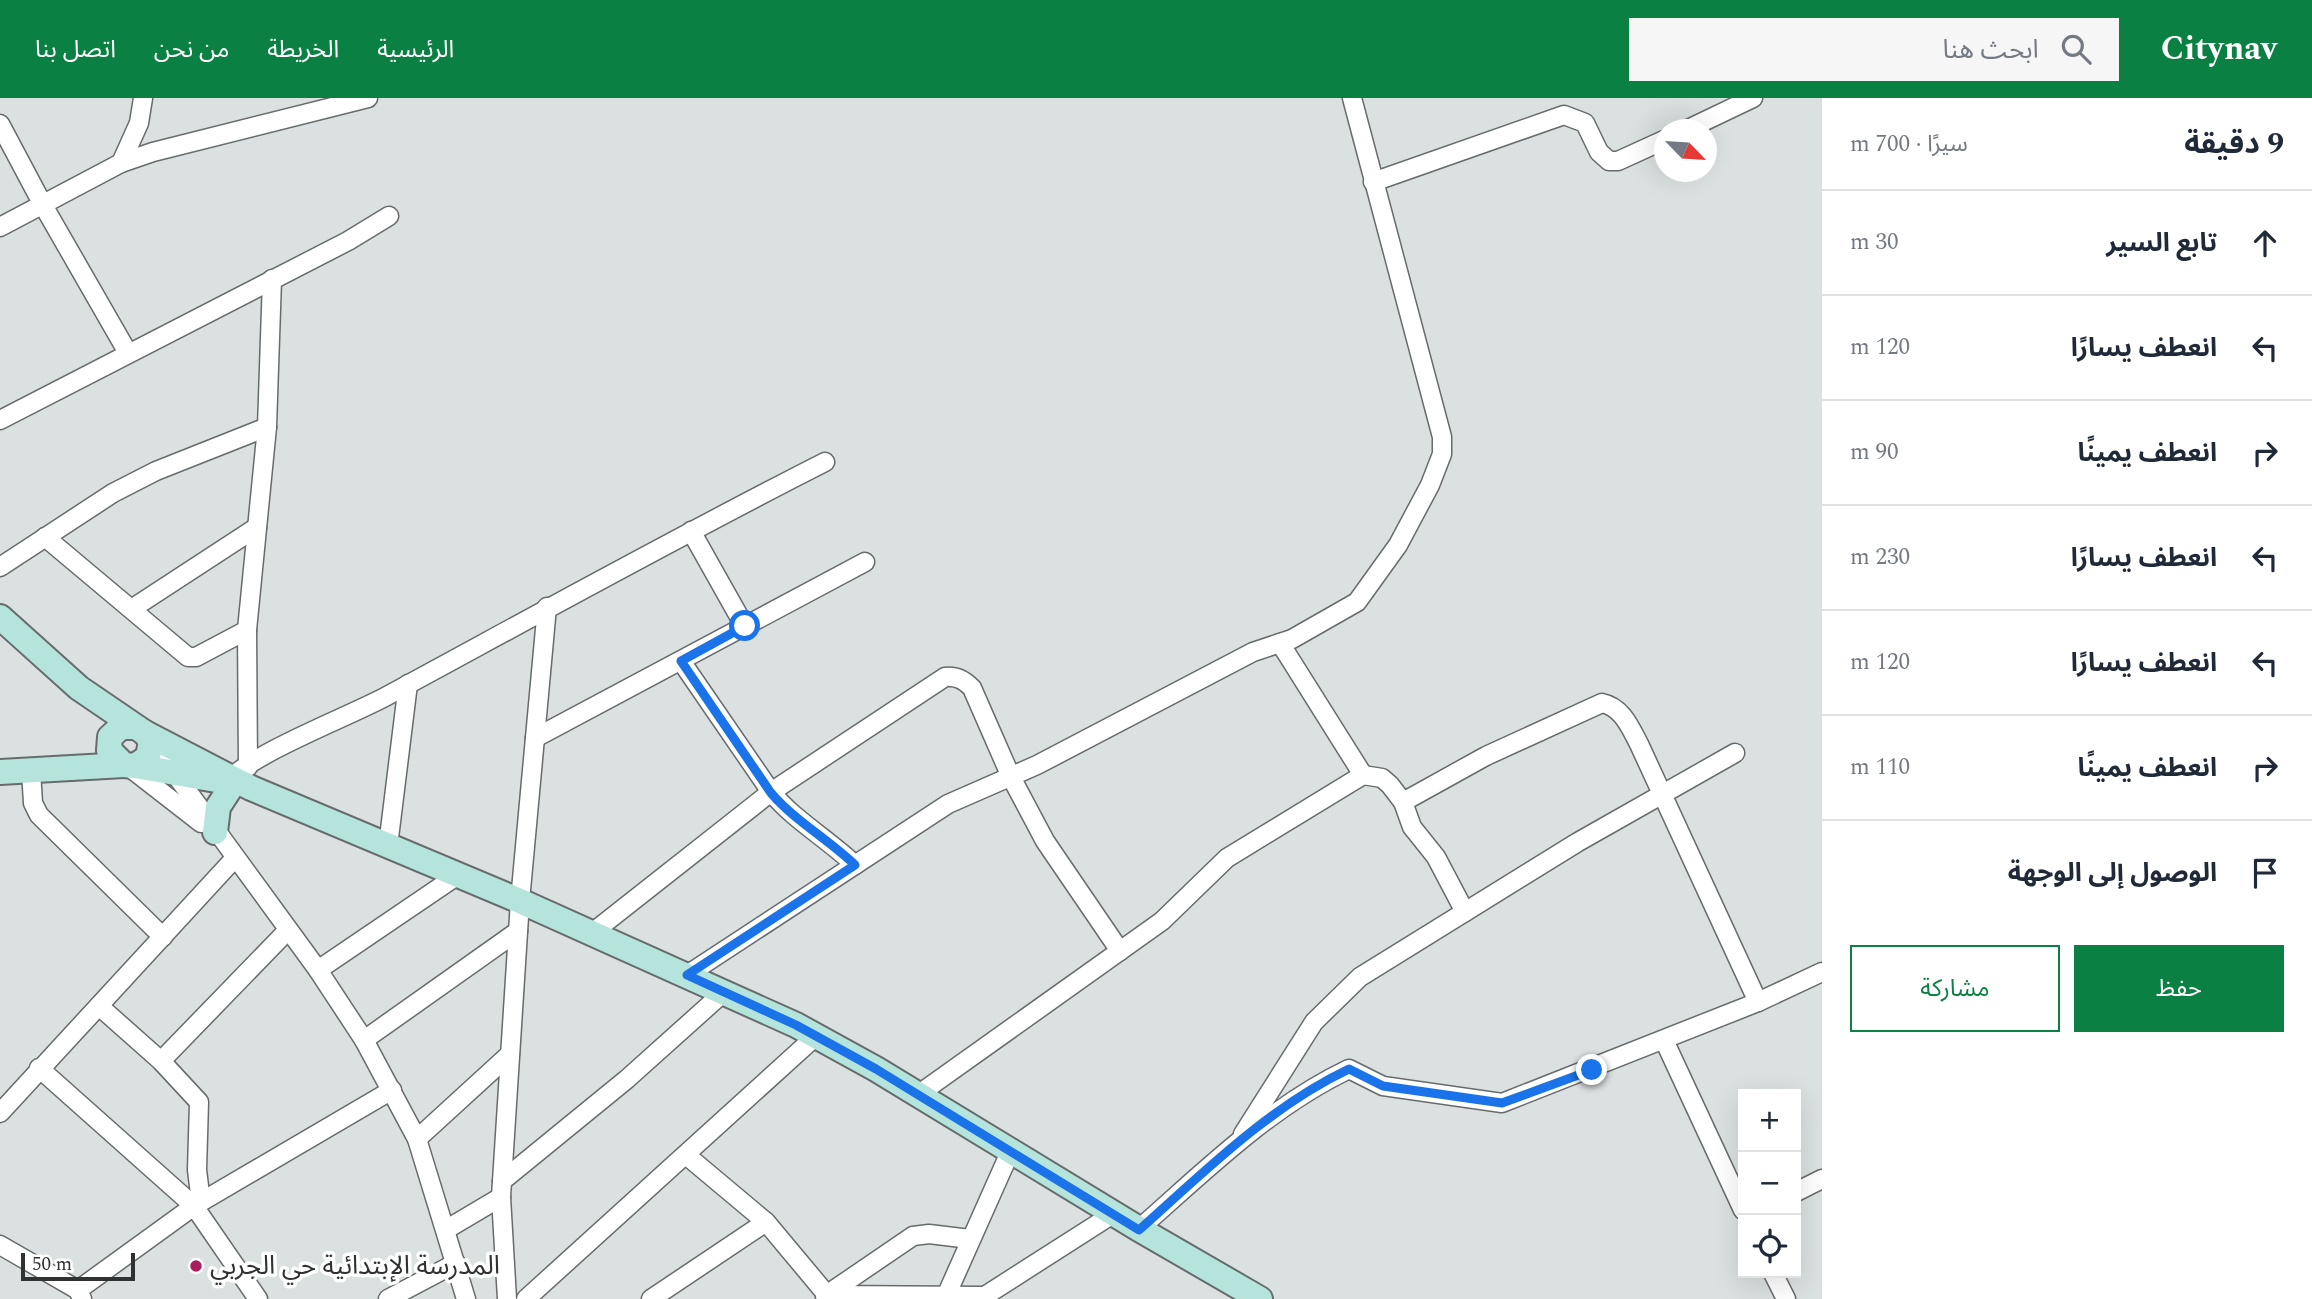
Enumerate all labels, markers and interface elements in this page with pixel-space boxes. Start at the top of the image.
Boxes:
search box [1629,18,2119,81]
text: Citynav [2161,24,2277,74]
text: ابحث هنا [1943,30,2039,70]
icon: search [2057,30,2095,68]
text: اتصل بنا [35,32,116,68]
text: من نحن [154,32,229,68]
text: الخريطة [267,32,339,68]
text: الرئيسية [377,32,454,68]
north arrow [1654,119,1717,182]
text: 9 دقيقة [2184,121,2284,167]
text: سيرًا · 700 m [1850,127,1968,162]
text: تابع السير [2106,223,2217,263]
icon: ahead [2246,224,2284,262]
text: 30 m [1850,225,1899,260]
text: انعطف يسارًا [2071,328,2217,368]
icon: left [2246,329,2284,367]
text: 120 m [1850,330,1910,365]
text: انعطف يمينًا [2078,433,2217,473]
icon: right [2246,434,2284,472]
text: 90 m [1850,435,1899,470]
text: انعطف يسارًا [2071,538,2217,578]
icon: left [2246,539,2284,577]
text: 230 m [1850,540,1910,575]
route start [729,610,760,641]
text: انعطف يسارًا [2071,643,2217,683]
icon: left [2246,644,2284,682]
text: 120 m [1850,645,1910,680]
text: انعطف يمينًا [2078,748,2217,788]
icon: right [2246,749,2284,787]
text: 110 m [1850,750,1910,785]
text: الوصول إلى الوجهة [2008,853,2217,893]
icon: arrive [2246,854,2284,892]
button: مشاركة [1850,945,2060,1032]
button: حفظ [2074,945,2284,1032]
route end [1576,1054,1607,1085]
map controls [1738,1089,1801,1278]
button: + [1738,1089,1801,1152]
button: − [1738,1152,1801,1215]
button: locate [1738,1215,1801,1278]
place label: المدرسة الإبتدائية حي الجربي [210,1246,500,1286]
scale bar [21,1250,135,1282]
text: 50 m [32,1250,72,1279]
marker: المدرسة الإبتدائية حي الجربي [188,1258,204,1274]

